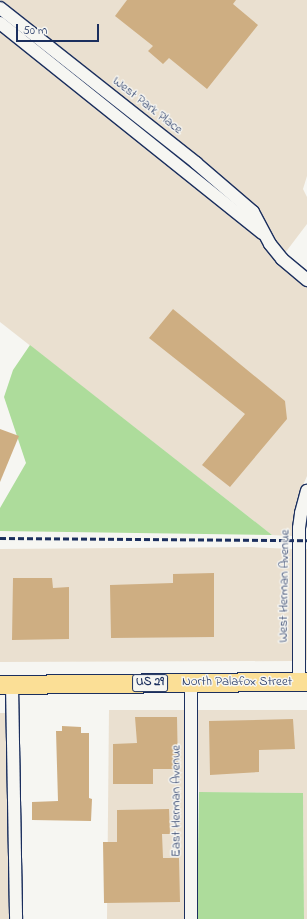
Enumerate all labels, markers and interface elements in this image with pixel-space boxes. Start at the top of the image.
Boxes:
scale bar [18,16,101,42]
text: 50 m [23,22,47,40]
street label: West Park Place [109,74,185,138]
street label: West Herman Avenue [276,529,294,643]
road number: US 29 [132,673,168,693]
street label: North Palafox Street [182,674,292,690]
street label: East Herman Avenue [169,745,185,857]

